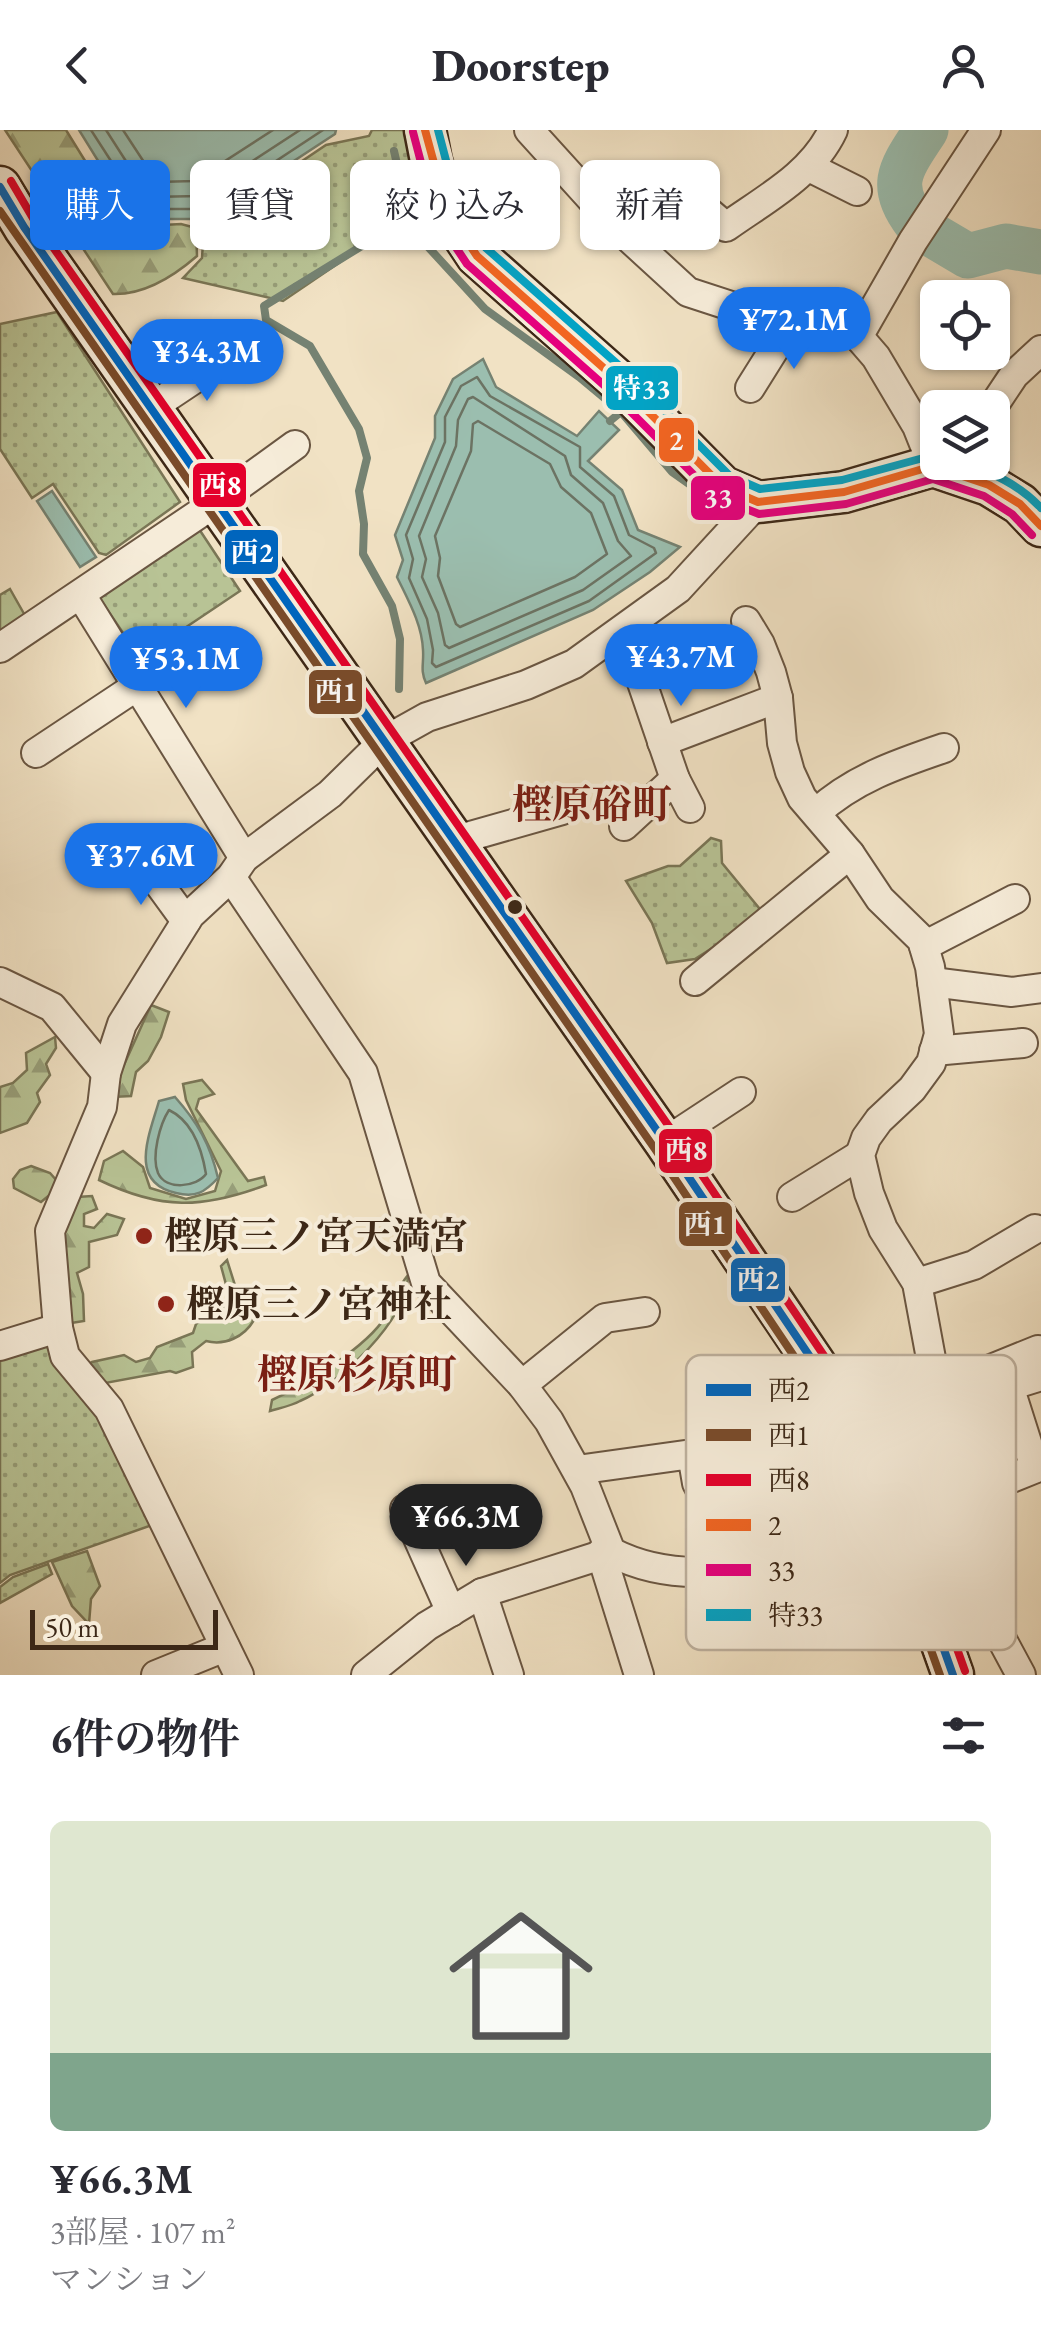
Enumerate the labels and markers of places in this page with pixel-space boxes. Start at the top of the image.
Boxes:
pin: ¥72.1M [713,287,875,372]
pin: ¥34.3M [126,319,288,404]
pin: ¥43.7M [600,624,762,709]
pin: ¥53.1M [105,626,267,711]
pin: ¥37.6M [60,823,222,908]
unlabelled marker [505,897,525,917]
place label: 樫原三ノ宮天満宮 [164,1211,468,1260]
marker: 樫原三ノ宮天満宮 [133,1225,155,1247]
place label: 樫原三ノ宮神社 [186,1279,452,1328]
marker: 樫原三ノ宮神社 [155,1293,177,1315]
pin: ¥66.3M [385,1484,547,1569]

